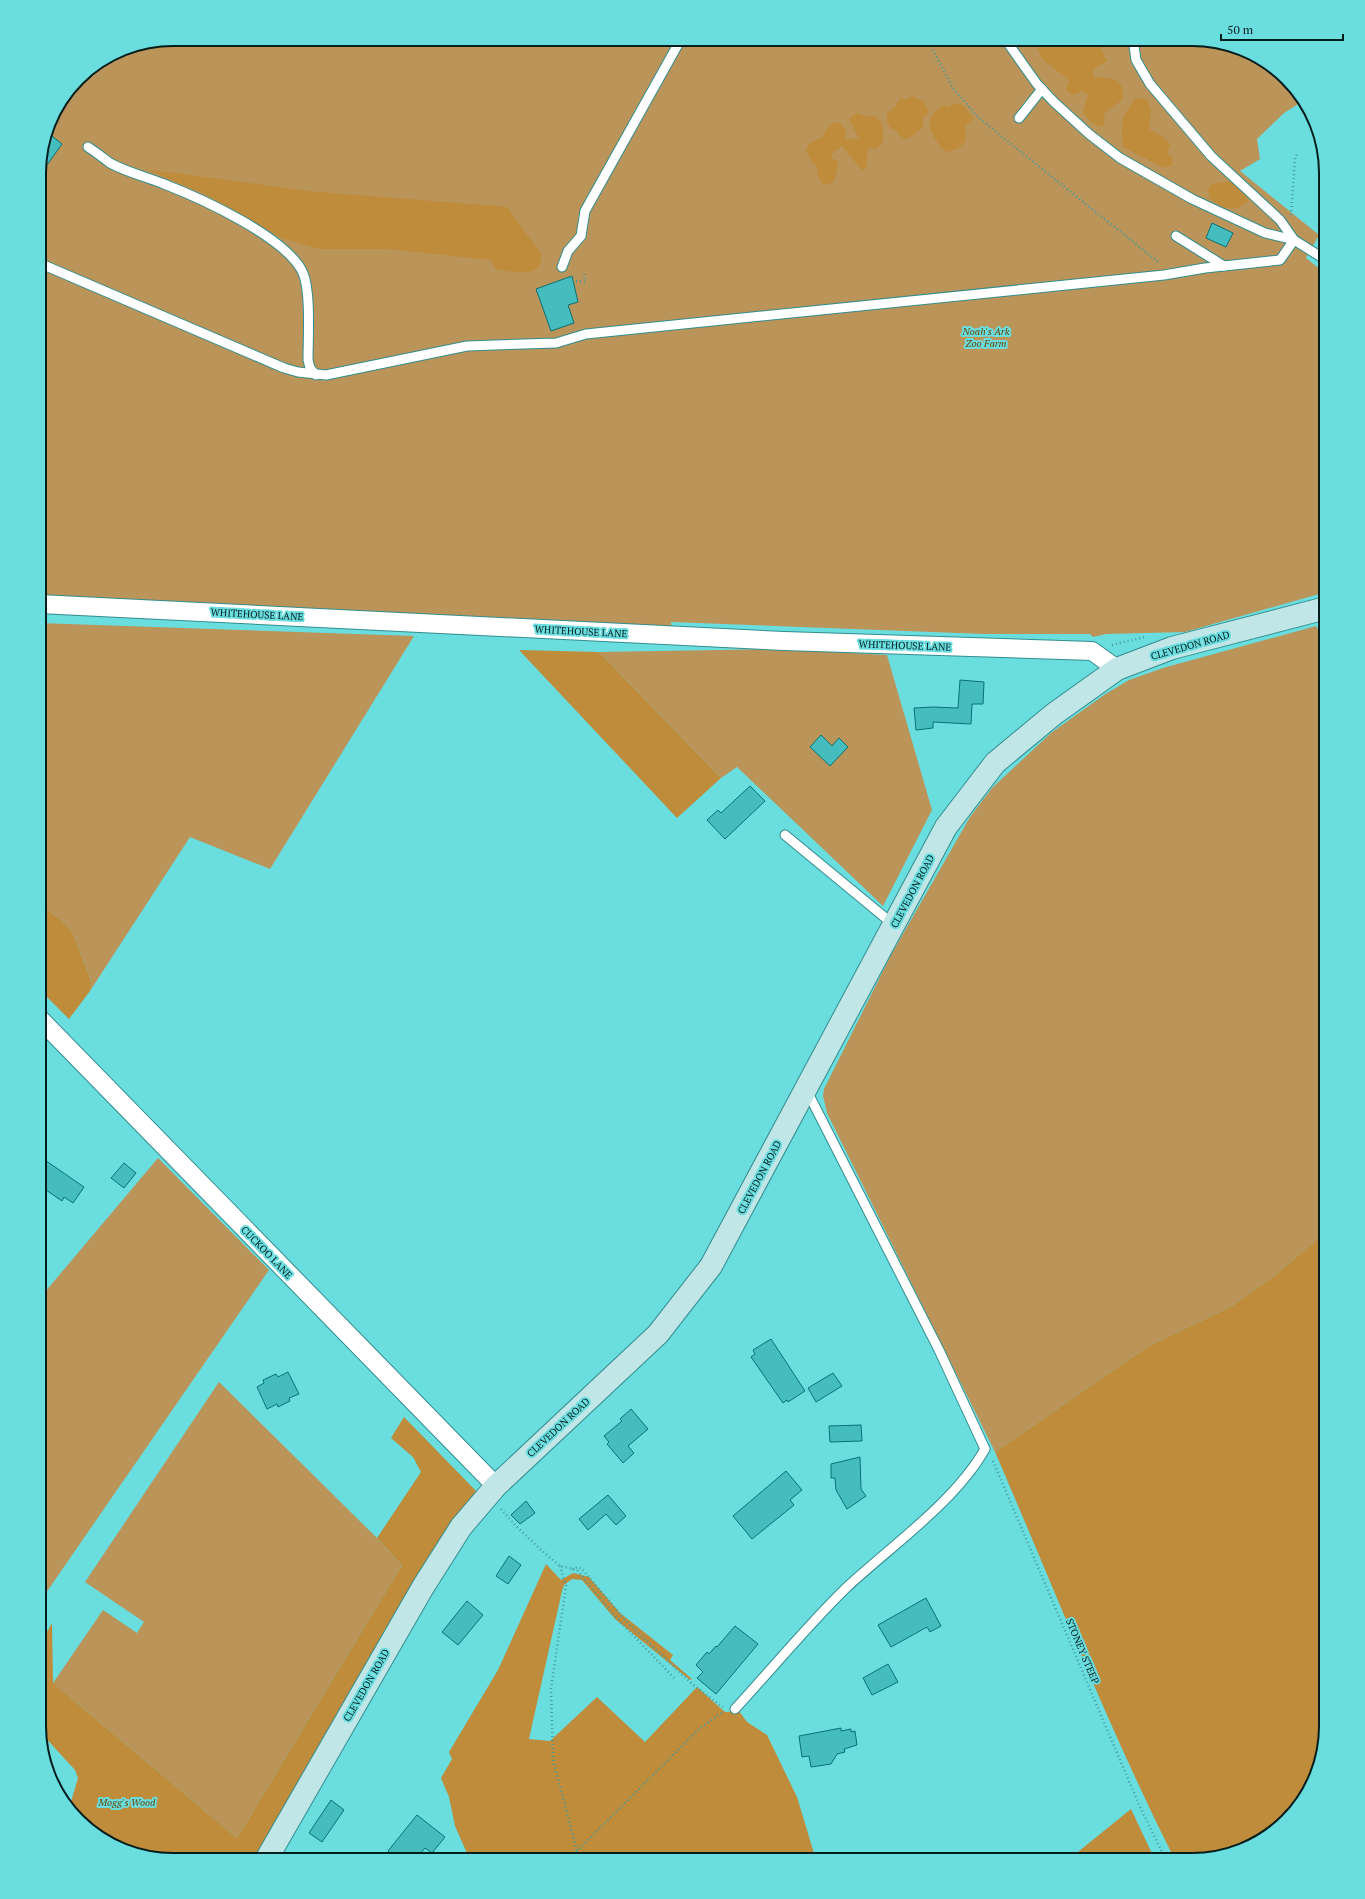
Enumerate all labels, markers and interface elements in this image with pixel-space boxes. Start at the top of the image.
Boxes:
scale bar [1221,16,1343,42]
text: 50 m [1227,22,1254,37]
park label: Noah's Ark Zoo Farm [962,325,1010,350]
street label: WHITEHOUSE LANE [210,606,304,623]
street label: WHITEHOUSE LANE [534,623,628,640]
street label: CLEVEDON ROAD [1149,628,1231,663]
street label: WHITEHOUSE LANE [858,637,952,654]
street label: CLEVEDON ROAD [888,852,937,930]
street label: CLEVEDON ROAD [735,1138,784,1216]
street label: CUCKOO LANE [238,1223,295,1282]
street label: CLEVEDON ROAD [524,1395,593,1460]
street label: STONEY STEEP [1063,1616,1102,1686]
street label: CLEVEDON ROAD [340,1647,392,1724]
park label: Mogg's Wood [98,1796,156,1809]

